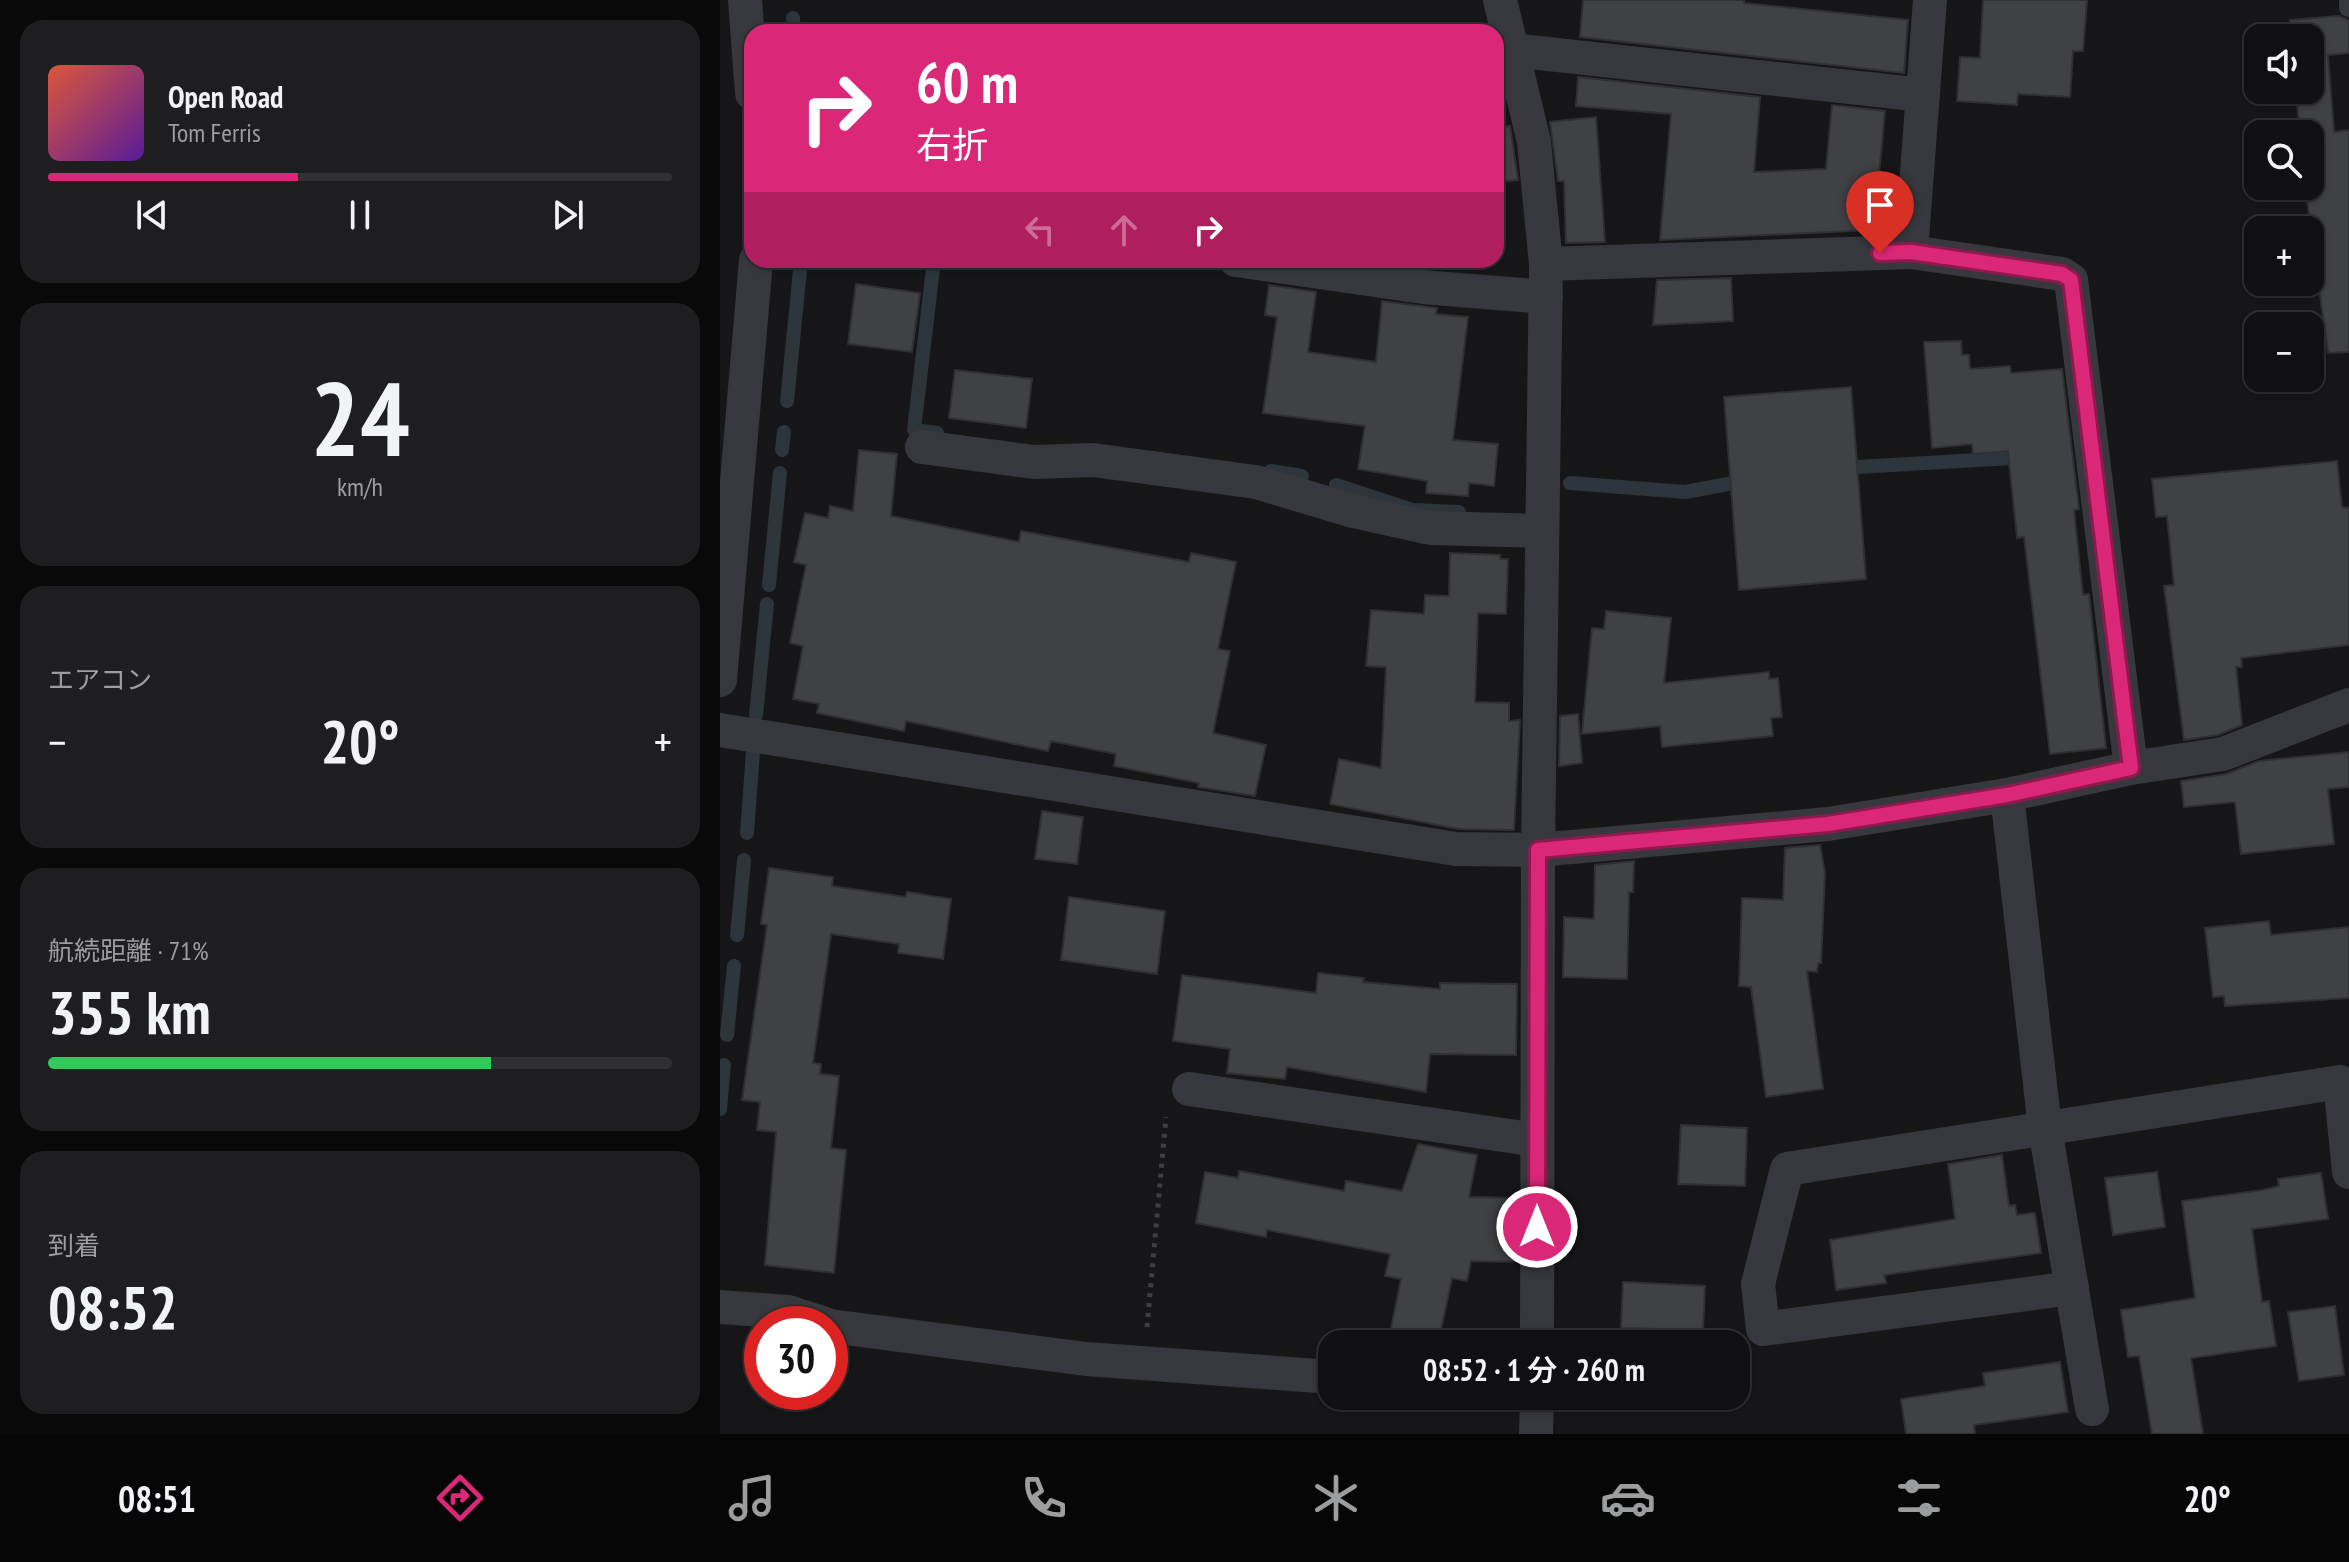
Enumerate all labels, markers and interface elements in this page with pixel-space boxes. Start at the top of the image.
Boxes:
map controls [2244,24,2324,392]
button: sound [2244,24,2324,104]
text: 60 m [916,46,1018,118]
icon: right [784,56,888,160]
text: Open Road [168,77,283,116]
text: Tom Ferris [168,116,261,149]
button: search [2244,120,2324,200]
text: 右折 [916,121,988,168]
pin [1846,171,1914,253]
icon: arrive [1858,183,1902,227]
icon: previous [130,193,174,237]
icon: pause [338,193,382,237]
icon: next [546,193,590,237]
icon: left [1018,208,1062,252]
icon: ahead [1102,208,1146,252]
icon: right [1186,208,1230,252]
button: + [2244,216,2324,296]
button: − [2244,312,2324,392]
text: 24 [310,350,410,485]
text: km/h [337,470,383,503]
text: エアコン [48,663,152,696]
text: 20° [320,702,400,780]
text: − [48,713,66,770]
text: + [654,713,672,770]
text: 航続距離 · 71% [48,934,209,967]
text: 355 km [48,973,211,1051]
position arrow [1495,1185,1579,1269]
text: 到着 [48,1229,100,1262]
text: 08:52 [48,1268,178,1346]
speed limit sign: 30 [744,1306,848,1410]
text: 08:52 · 1 分 · 260 m [1423,1350,1645,1389]
icon: directions [432,1470,488,1526]
icon: music [724,1470,780,1526]
icon: phone [1016,1470,1072,1526]
icon: climate [1308,1470,1364,1526]
icon: car [1600,1470,1656,1526]
icon: filters [1891,1470,1947,1526]
text: 08:51 [118,1475,196,1522]
text: 20° [2183,1475,2231,1522]

